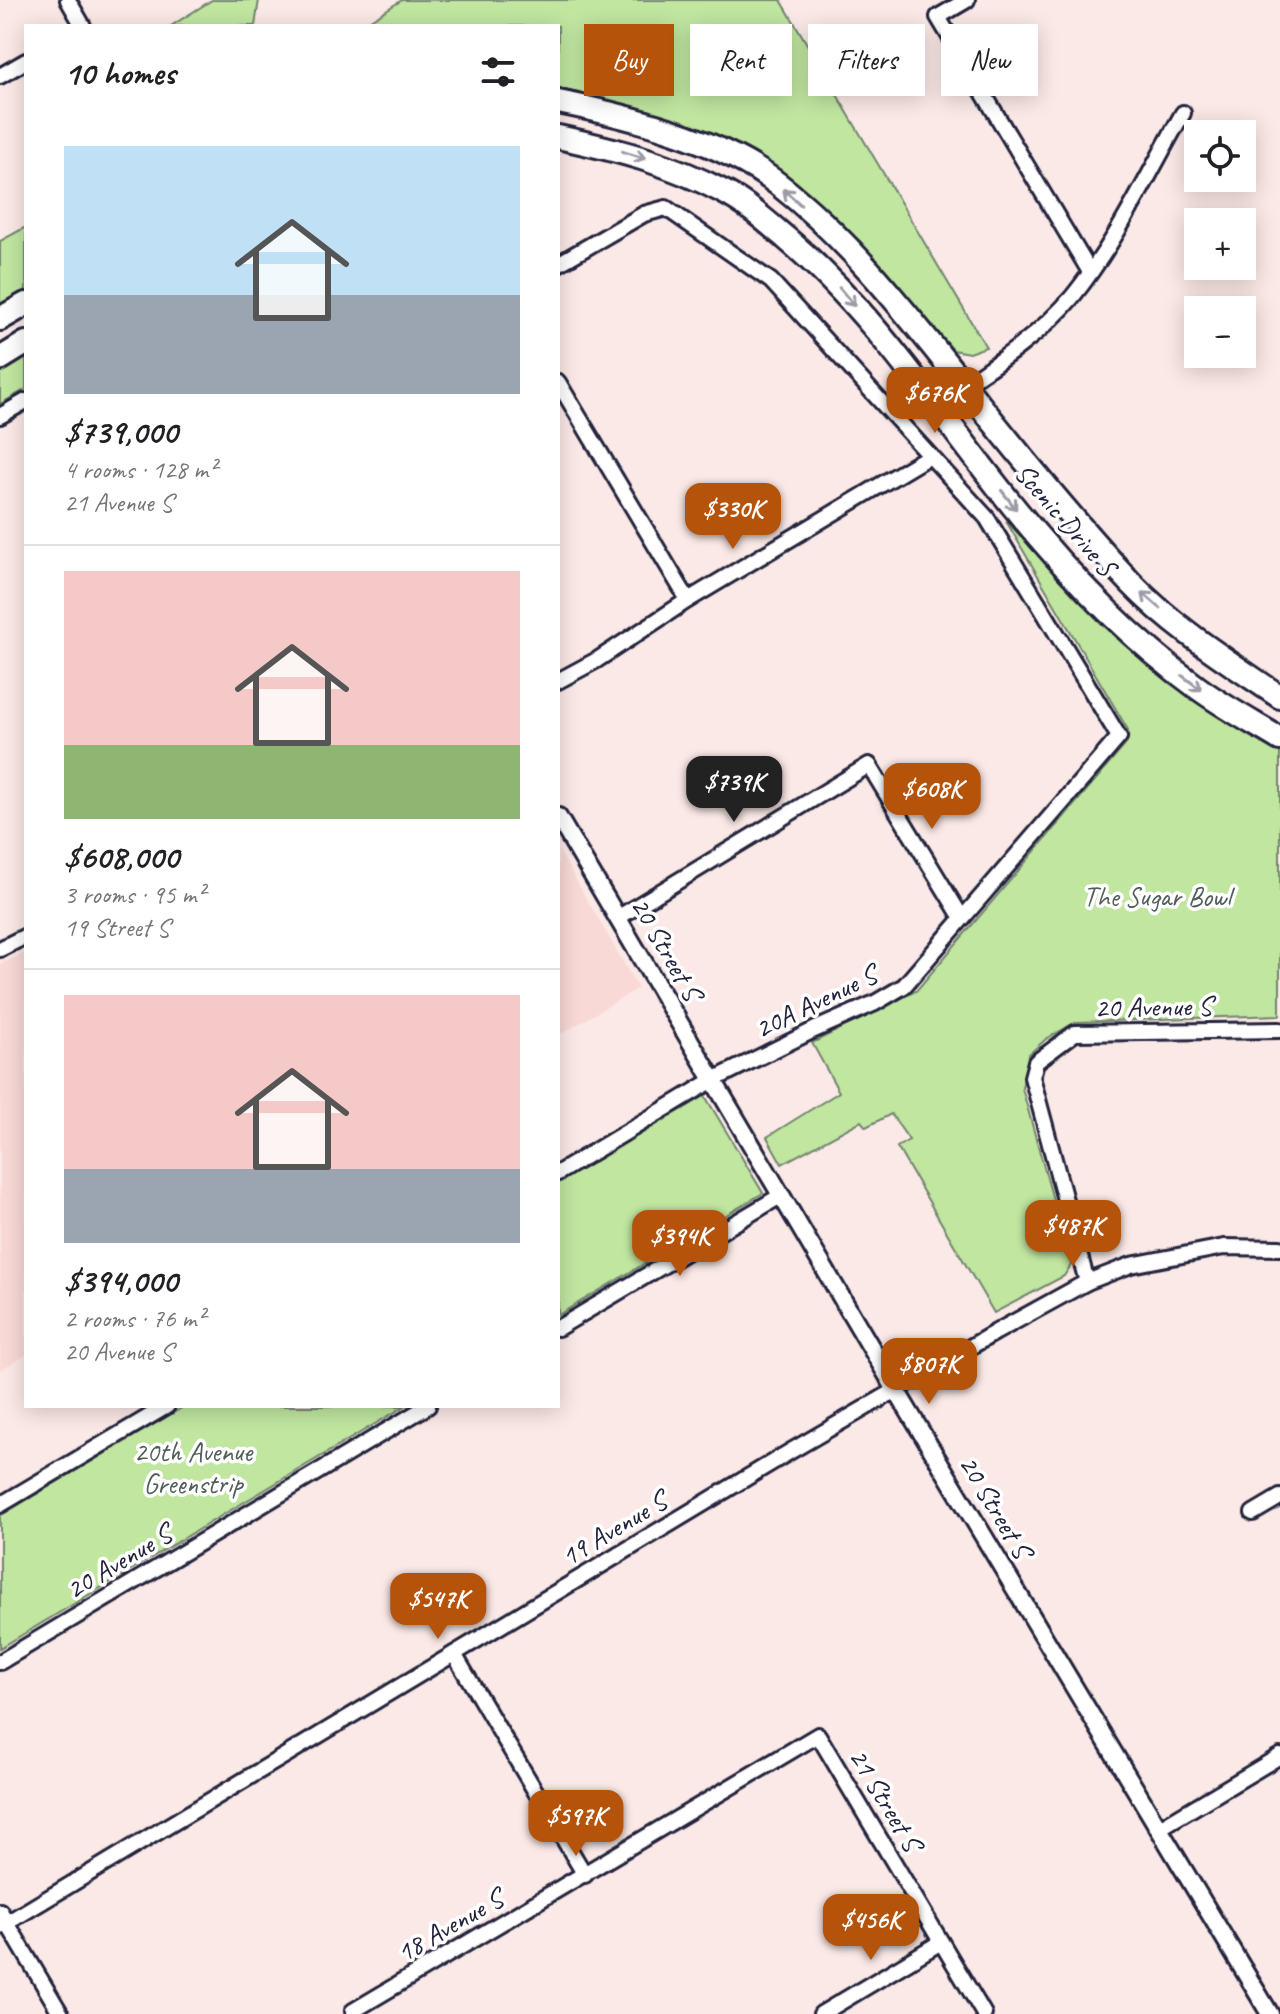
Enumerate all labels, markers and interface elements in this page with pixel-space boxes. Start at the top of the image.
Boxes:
chip: Buy [584,24,674,96]
chip: Rent [690,24,792,96]
chip: Filters [808,24,925,96]
chip: New [941,24,1038,96]
icon: filters [476,50,520,94]
text: 10 homes [64,51,175,94]
map controls [1184,120,1256,368]
button: locate [1184,120,1256,192]
one-way arrow [621,149,646,163]
one-way arrow [783,189,803,207]
icon: home [220,198,364,342]
button: + [1184,208,1256,280]
one-way arrow [838,286,856,307]
button: − [1184,296,1256,368]
pin: $676K [879,367,991,435]
text: $676K [905,376,966,409]
text: $739,000 [64,410,177,453]
text: 4 rooms · 128 m² [64,453,216,486]
street label: Scenic Drive S [1007,456,1126,585]
pin: $330K [677,483,789,551]
text: 21 Avenue S [64,486,172,519]
one-way arrow [1000,490,1018,510]
text: $330K [703,492,763,525]
one-way arrow [1141,591,1161,609]
icon: home [220,623,364,767]
one-way arrow [1181,675,1203,692]
pin: $739K [678,756,790,824]
pin: $608K [876,763,988,831]
text: $739K [704,765,764,798]
text: $608K [902,772,962,805]
text: $608,000 [64,835,179,878]
text: 3 rooms · 95 m² [64,878,205,911]
park label: The Sugar Bowl [1083,879,1236,914]
street label: 20 Street S [623,890,713,1011]
text: 19 Street S [64,911,169,944]
street label: 20A Avenue S [749,955,887,1046]
street label: 20 Avenue S [1094,988,1217,1025]
icon: home [220,1047,364,1191]
pin: $487K [1017,1200,1129,1268]
text: $487K [1043,1209,1103,1242]
pin: $394K [624,1210,736,1278]
text: $394K [650,1219,710,1252]
text: $394,000 [64,1259,177,1302]
text: 2 rooms · 76 m² [64,1302,205,1335]
text: 20 Avenue S [64,1335,172,1368]
pin: $807K [873,1338,985,1406]
text: $807K [899,1347,959,1380]
park label: 20th Avenue Greenstrip [134,1434,254,1501]
street label: 20 Street S [951,1449,1043,1568]
street label: 19 Avenue S [554,1481,677,1573]
street label: 20 Avenue S [59,1514,182,1606]
pin: $547K [382,1573,494,1641]
text: $547K [408,1582,468,1615]
street label: 21 Street S [841,1742,933,1861]
pin: $597K [520,1790,632,1858]
text: $597K [546,1799,606,1832]
street label: 18 Avenue S [390,1878,513,1970]
pin: $456K [815,1894,927,1962]
text: $456K [841,1903,901,1936]

